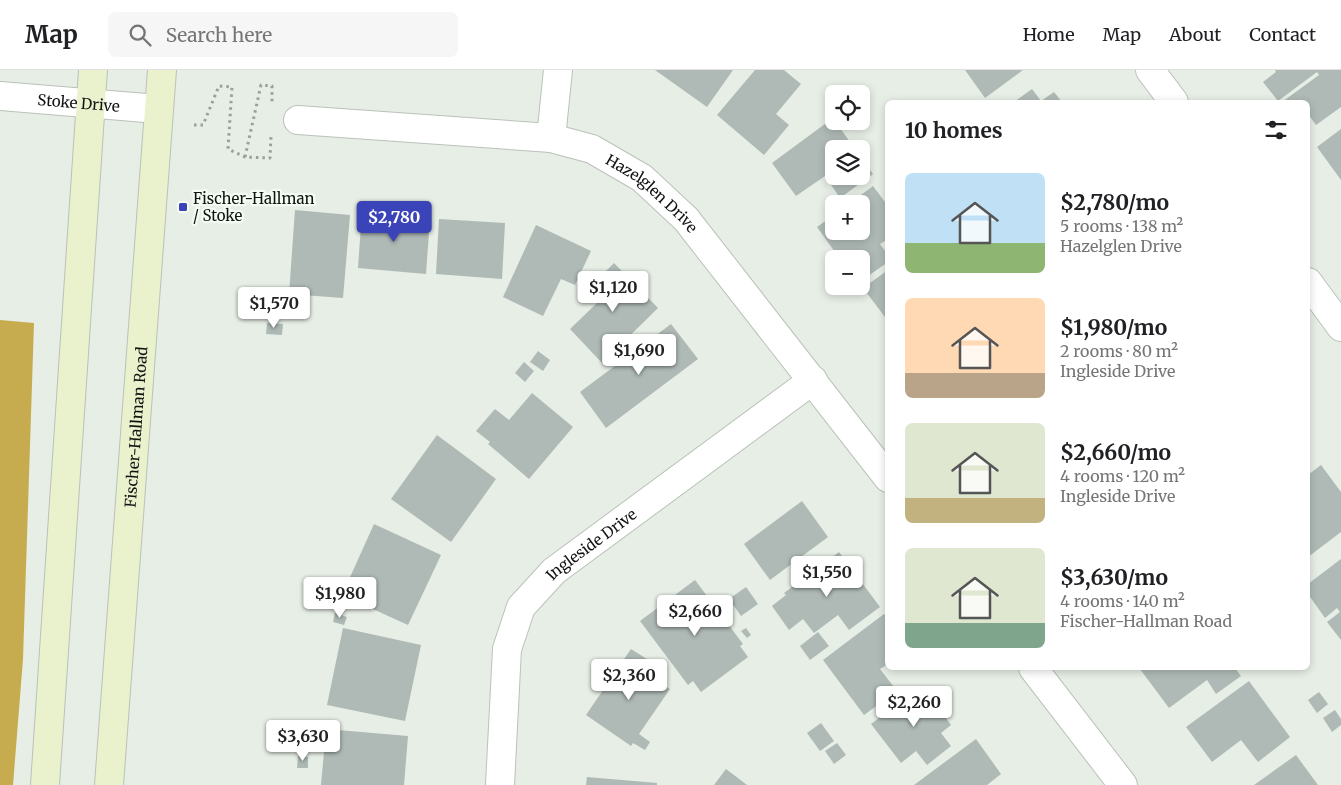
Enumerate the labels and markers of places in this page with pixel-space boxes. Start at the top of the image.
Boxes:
place label: Fischer-Hallman / Stoke [193,189,314,225]
pin: $2,780 [353,200,435,243]
marker: Fischer-Hallman / Stoke [177,201,189,213]
pin: $1,120 [572,270,654,313]
pin: $1,570 [233,286,315,329]
pin: $1,690 [598,334,680,376]
pin: $1,550 [786,556,868,598]
pin: $1,980 [299,576,381,619]
pin: $2,660 [654,594,736,637]
pin: $2,360 [588,658,670,701]
pin: $2,260 [873,686,955,728]
pin: $3,630 [262,720,344,762]

